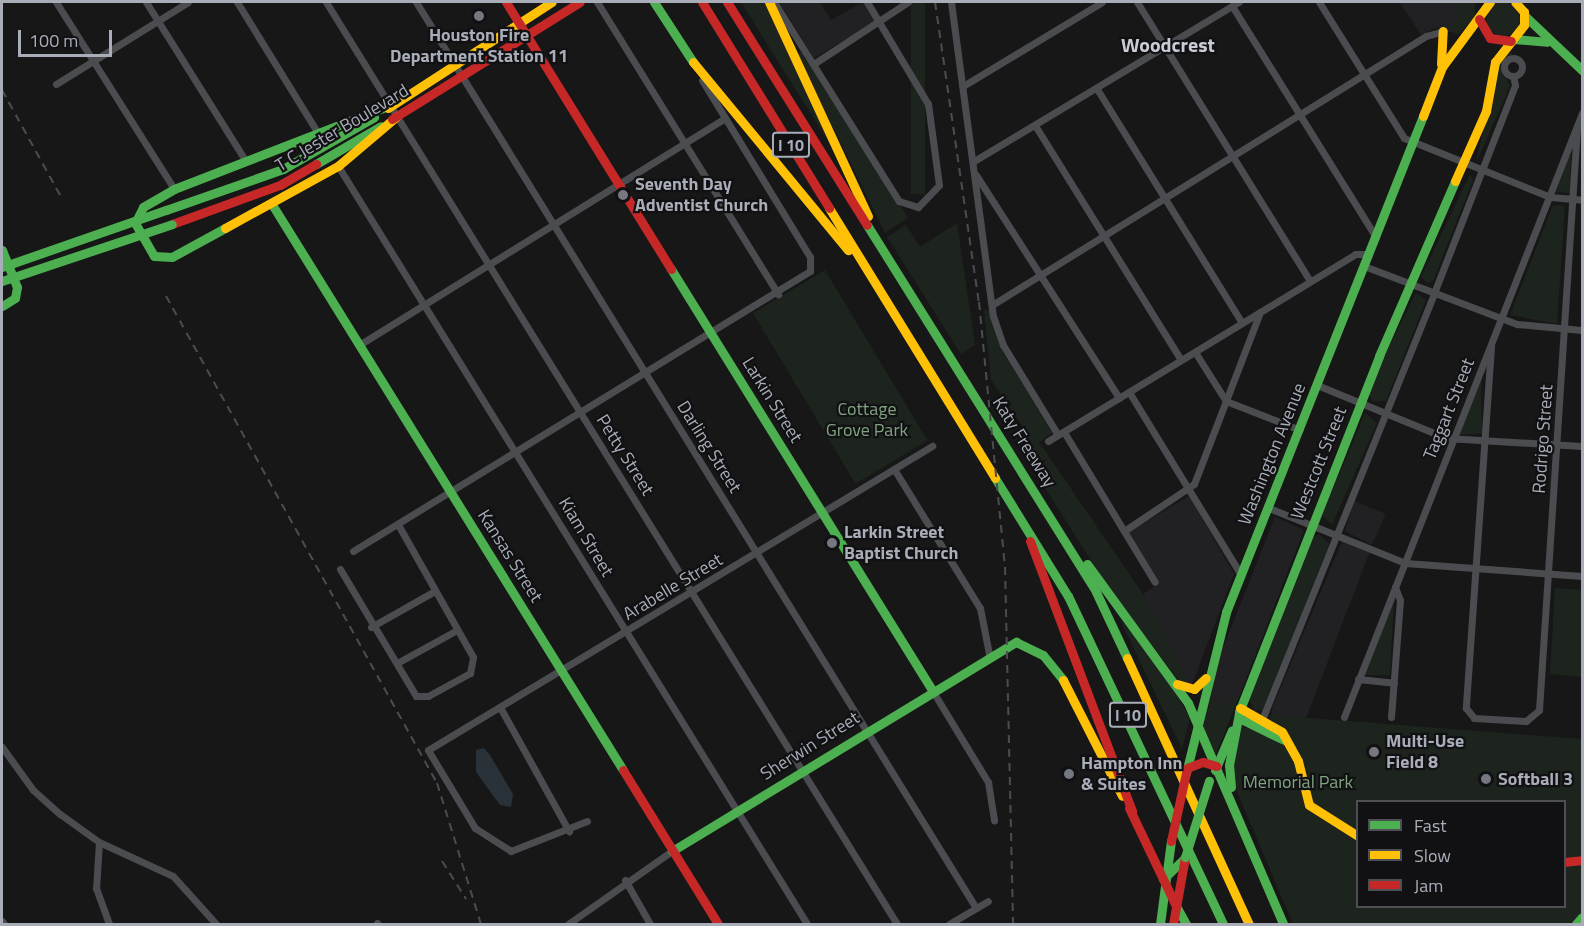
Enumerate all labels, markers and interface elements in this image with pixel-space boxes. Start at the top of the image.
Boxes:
marker: Houston Fire Department Station 11 [472,9,486,23]
scale bar [21,18,116,56]
place label: Houston Fire Department Station 11 [390,25,568,68]
text: 100 m [29,27,78,54]
district label: Woodcrest [1121,32,1215,56]
street label: T C Jester Boulevard [271,80,413,176]
road number: I 10 [772,132,810,158]
place label: Seventh Day Adventist Church [635,174,768,216]
marker: Seventh Day Adventist Church [616,188,630,202]
street label: Larkin Street [737,353,807,447]
street label: Taggart Street [1419,355,1479,463]
street label: Washington Avenue [1234,380,1310,528]
street label: Rodrigo Street [1528,384,1558,494]
street label: Katy Freeway [988,393,1060,491]
street label: Darling Street [672,397,746,497]
park label: Cottage Grove Park [826,399,908,442]
street label: Westcott Street [1287,404,1351,522]
street label: Petty Street [592,411,658,499]
street label: Kiam Street [554,493,618,581]
street label: Kansas Street [473,506,547,606]
place label: Larkin Street Baptist Church [844,522,959,564]
marker: Larkin Street Baptist Church [825,536,839,550]
street label: Arabelle Street [619,549,727,625]
road number: I 10 [1108,702,1148,728]
street label: Sherwin Street [757,707,863,785]
place label: Multi-Use Field 8 [1386,731,1464,774]
marker: Multi-Use Field 8 [1367,745,1381,759]
place label: Hampton Inn & Suites [1081,753,1182,795]
marker: Hampton Inn & Suites [1062,767,1076,781]
place label: Softball 3 [1498,768,1573,790]
park label: Memorial Park [1243,771,1353,793]
marker: Softball 3 [1479,772,1493,786]
legend [1356,800,1566,908]
text: Fast [1414,812,1447,839]
text: Slow [1414,842,1451,869]
text: Jam [1414,872,1443,899]

